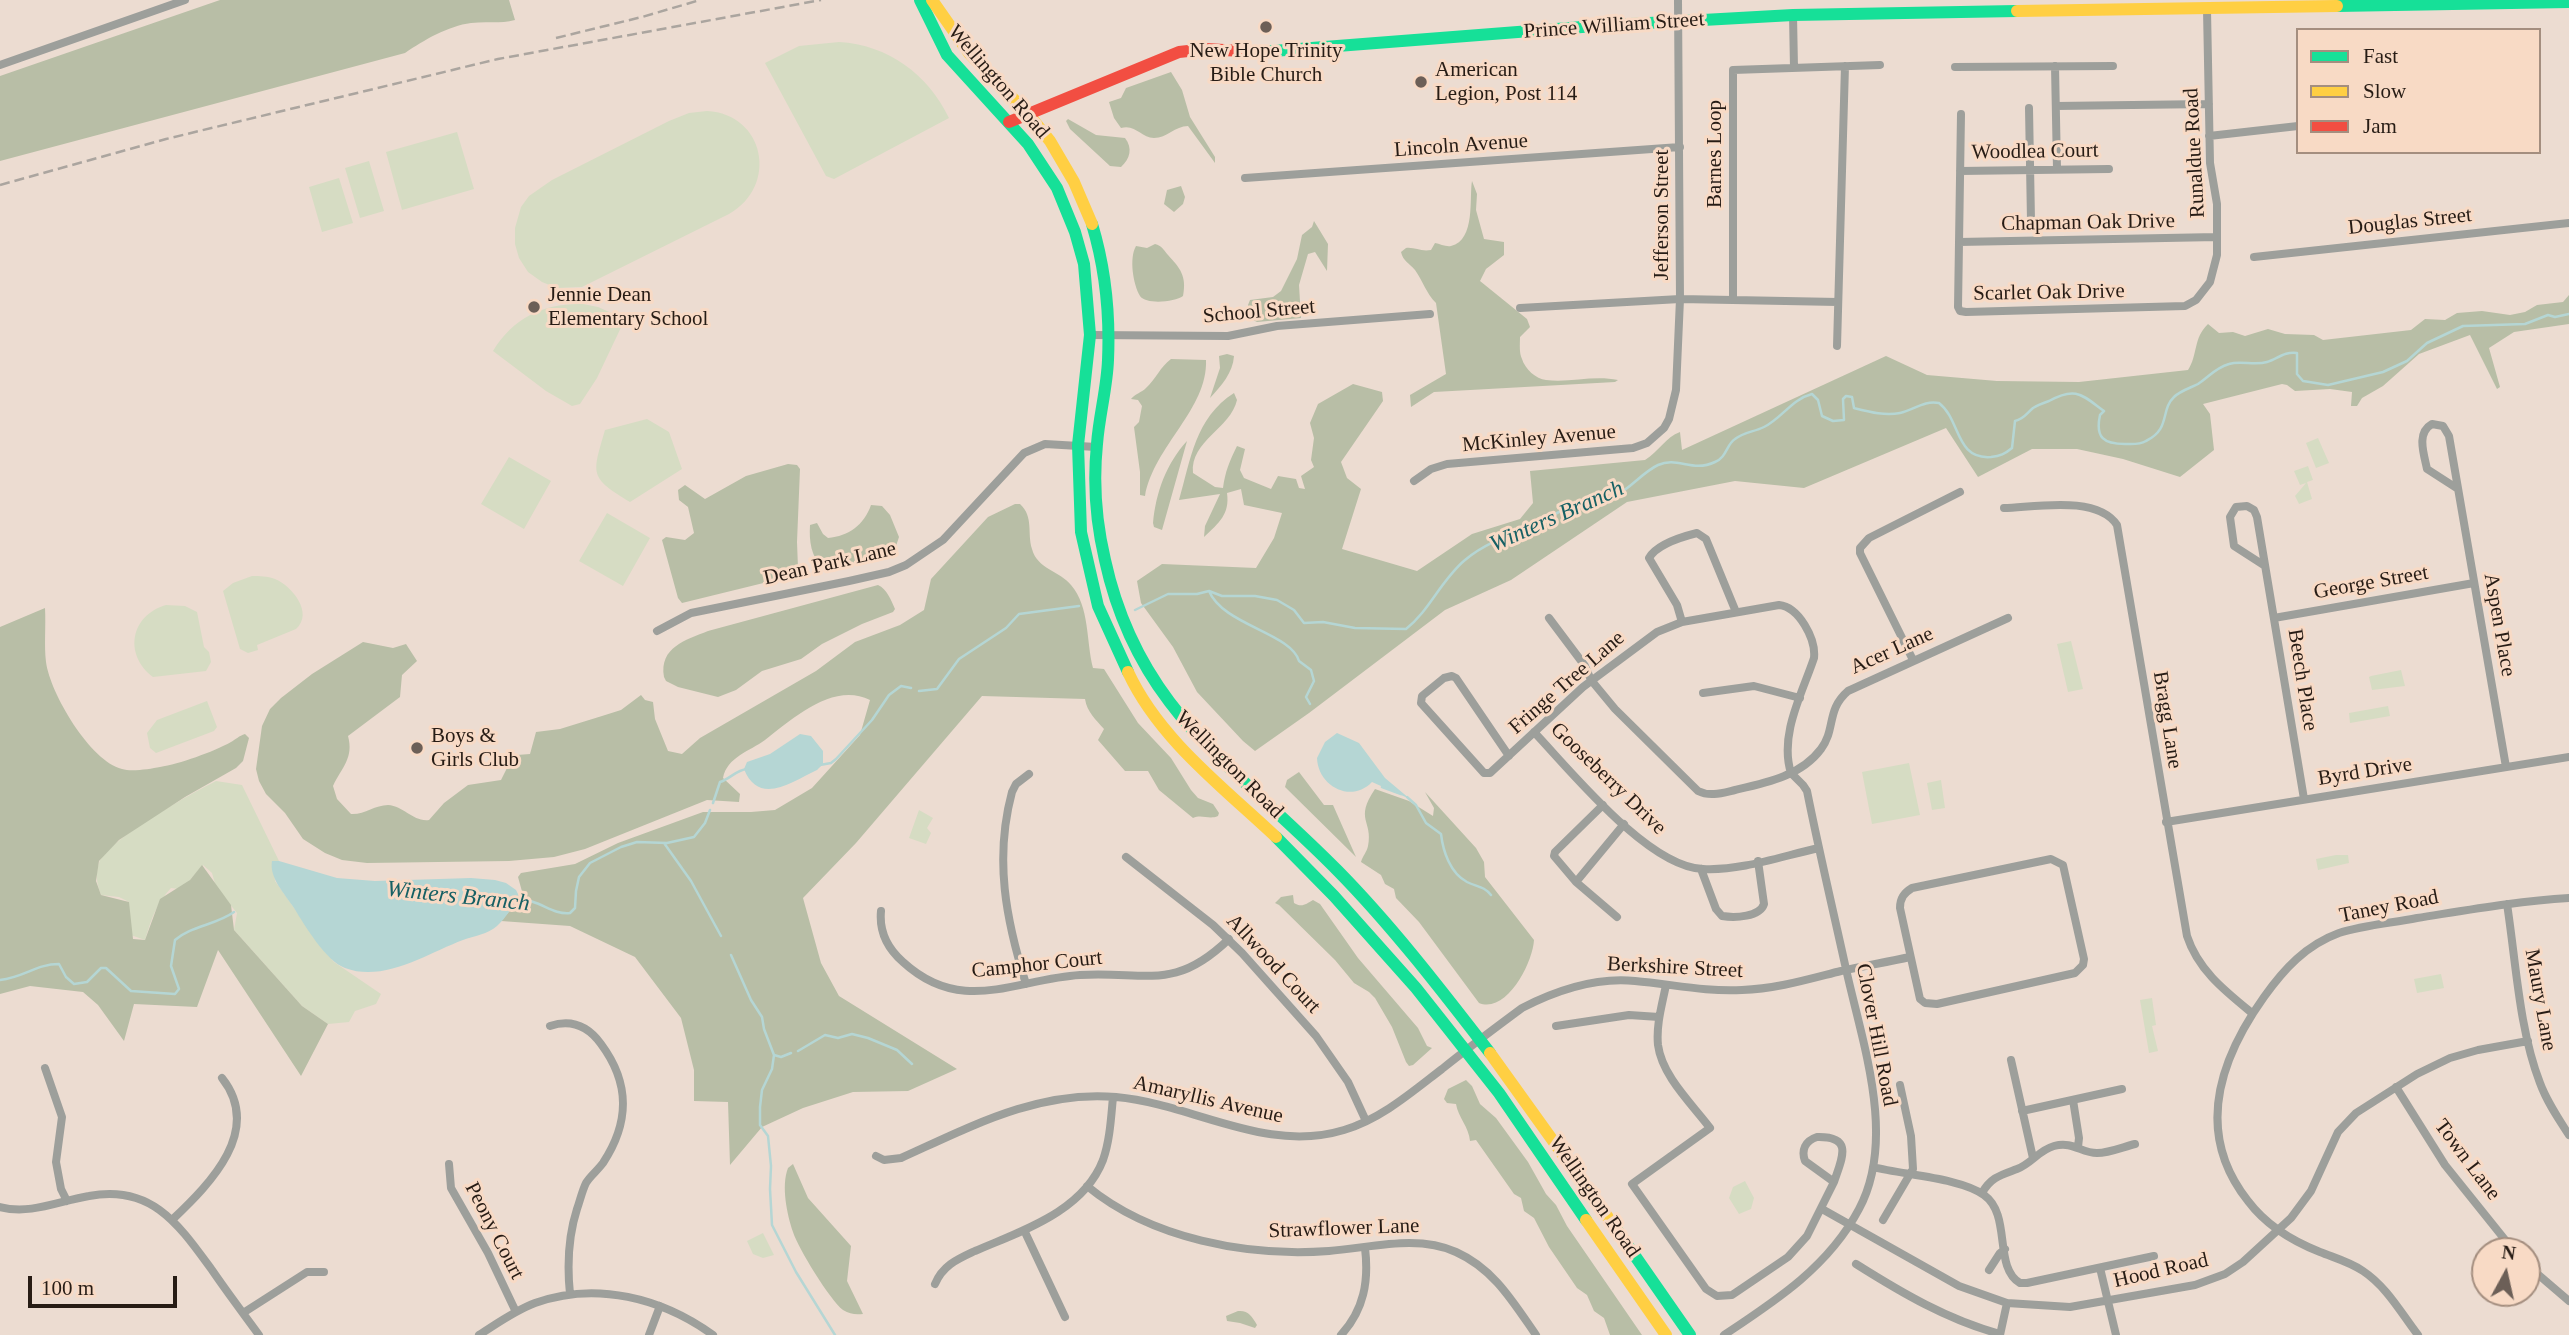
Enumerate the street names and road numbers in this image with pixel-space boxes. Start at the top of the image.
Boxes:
street label: Prince William Street [1523,7,1705,45]
street label: Wellington Road [942,20,1054,144]
street label: Runaldue Road [2179,87,2211,219]
street label: Barnes Loop [1702,100,1728,208]
street label: Lincoln Avenue [1393,129,1529,163]
street label: Woodlea Court [1971,138,2099,166]
street label: Jefferson Street [1649,150,1675,280]
street label: Douglas Street [2347,203,2473,241]
street label: Chapman Oak Drive [2001,209,2175,237]
street label: Scarlet Oak Drive [1973,279,2125,307]
street label: School Street [1202,295,1316,329]
street label: McKinley Avenue [1461,420,1617,458]
street label: Dean Park Lane [761,537,899,591]
street label: George Street [2312,561,2430,605]
street label: Aspen Place [2478,571,2520,679]
street label: Acer Lane [1847,622,1937,680]
street label: Fringe Tree Lane [1504,626,1630,740]
street label: Beech Place [2281,627,2323,733]
street label: Bragg Lane [2147,669,2187,771]
street label: Wellington Road [1170,706,1288,824]
street label: Gooseberry Drive [1545,717,1671,841]
street label: Byrd Drive [2316,752,2414,792]
street label: Taney Road [2337,885,2441,929]
street label: Allwood Court [1221,909,1325,1019]
street label: Camphor Court [970,946,1104,984]
street label: Maury Lane [2519,947,2561,1053]
street label: Berkshire Street [1606,952,1744,984]
street label: Clover Hill Road [1850,962,1902,1108]
street label: Amaryllis Avenue [1131,1071,1285,1129]
street label: Town Lane [2428,1115,2506,1205]
street label: Wellington Road [1543,1131,1645,1263]
street label: Peony Court [459,1178,529,1284]
street label: Strawflower Lane [1268,1214,1420,1244]
street label: Hood Road [2111,1248,2211,1294]

